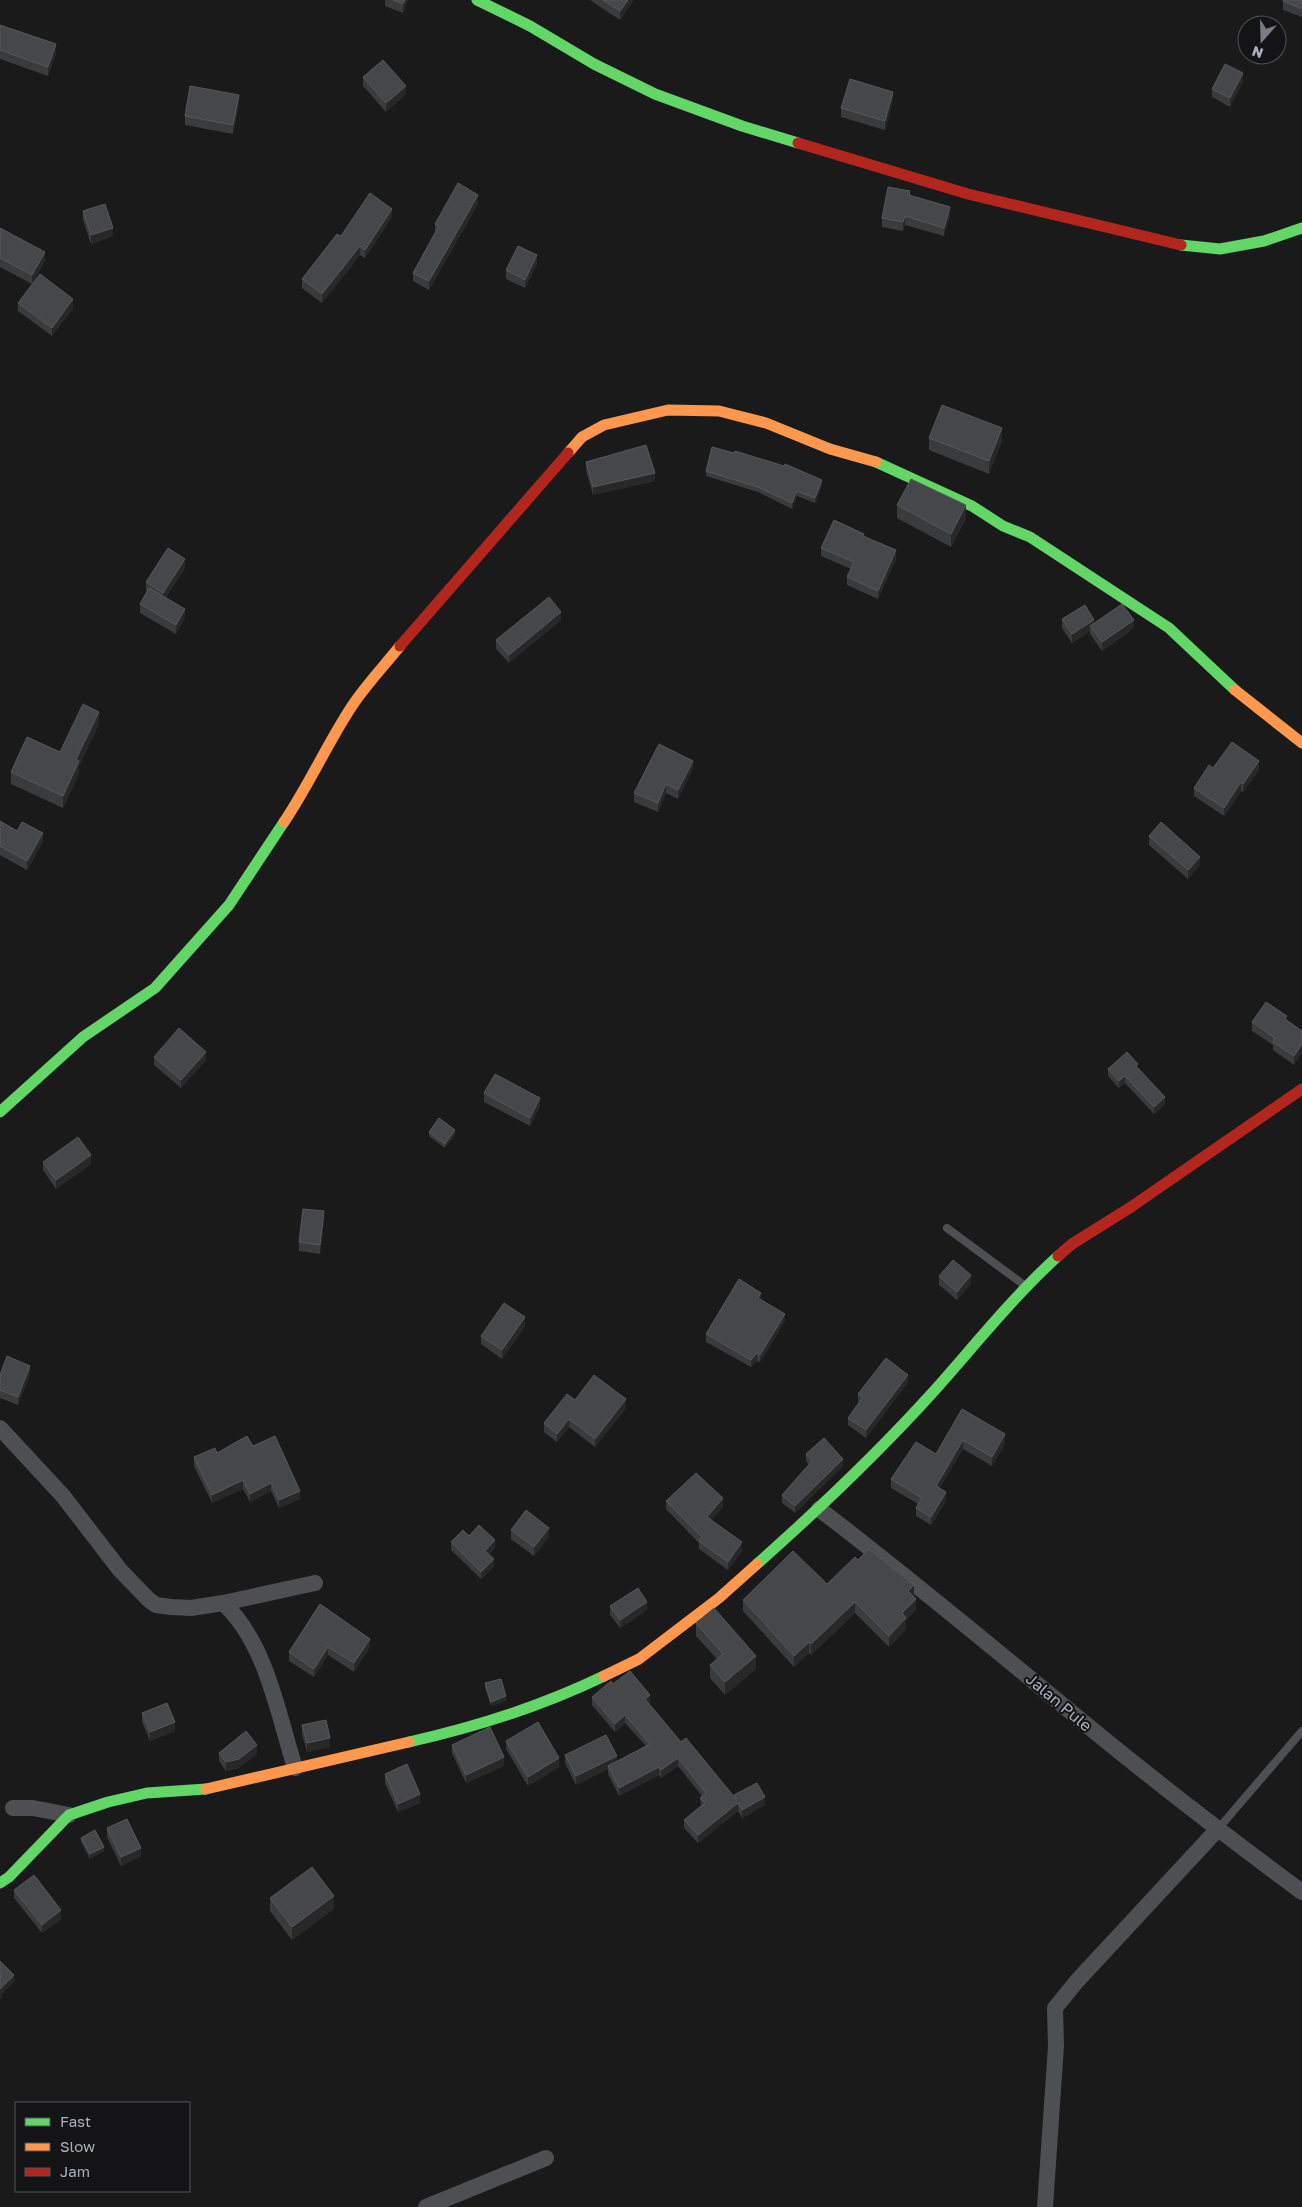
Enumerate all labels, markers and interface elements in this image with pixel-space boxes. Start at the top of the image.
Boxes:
north arrow [1237,15,1287,65]
text: N [1249,43,1265,62]
street label: Jalan Pule [1022,1669,1096,1735]
legend [15,2102,190,2192]
text: Fast [60,2112,91,2130]
text: Slow [60,2137,95,2155]
text: Jam [60,2162,90,2180]

